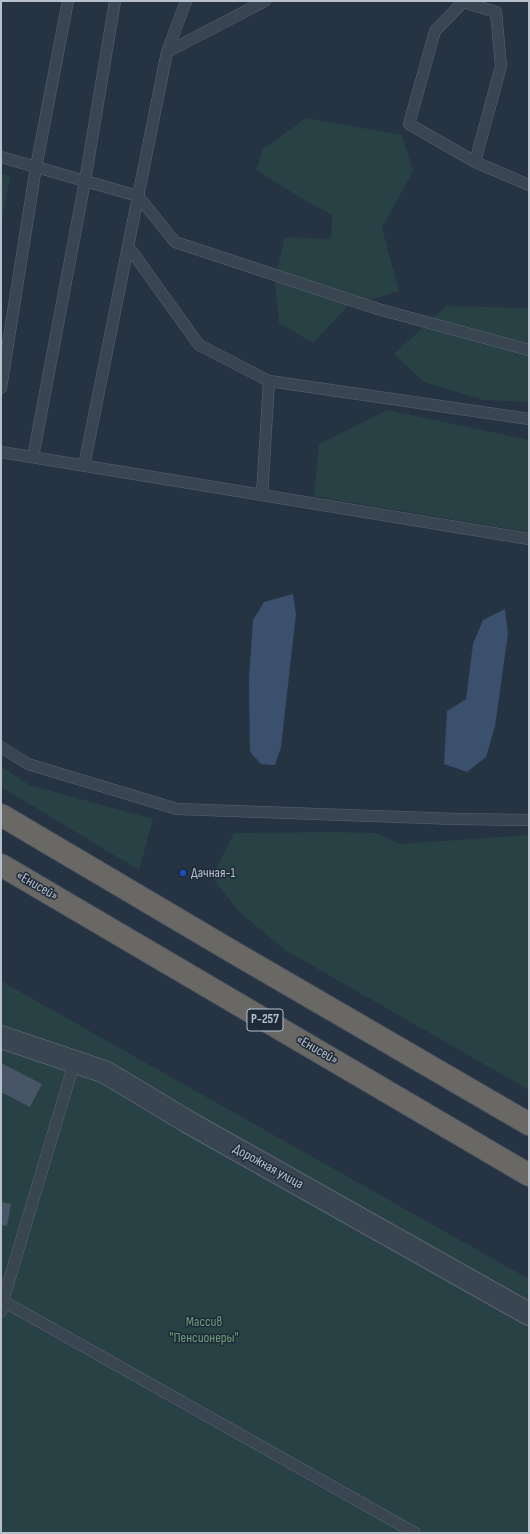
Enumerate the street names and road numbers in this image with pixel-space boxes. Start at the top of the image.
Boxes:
street label: «Енисей» [13,867,61,905]
road number: Р-257 [247,1009,283,1031]
street label: «Енисей» [293,1031,341,1069]
street label: Дорожная улица [230,1141,306,1193]

